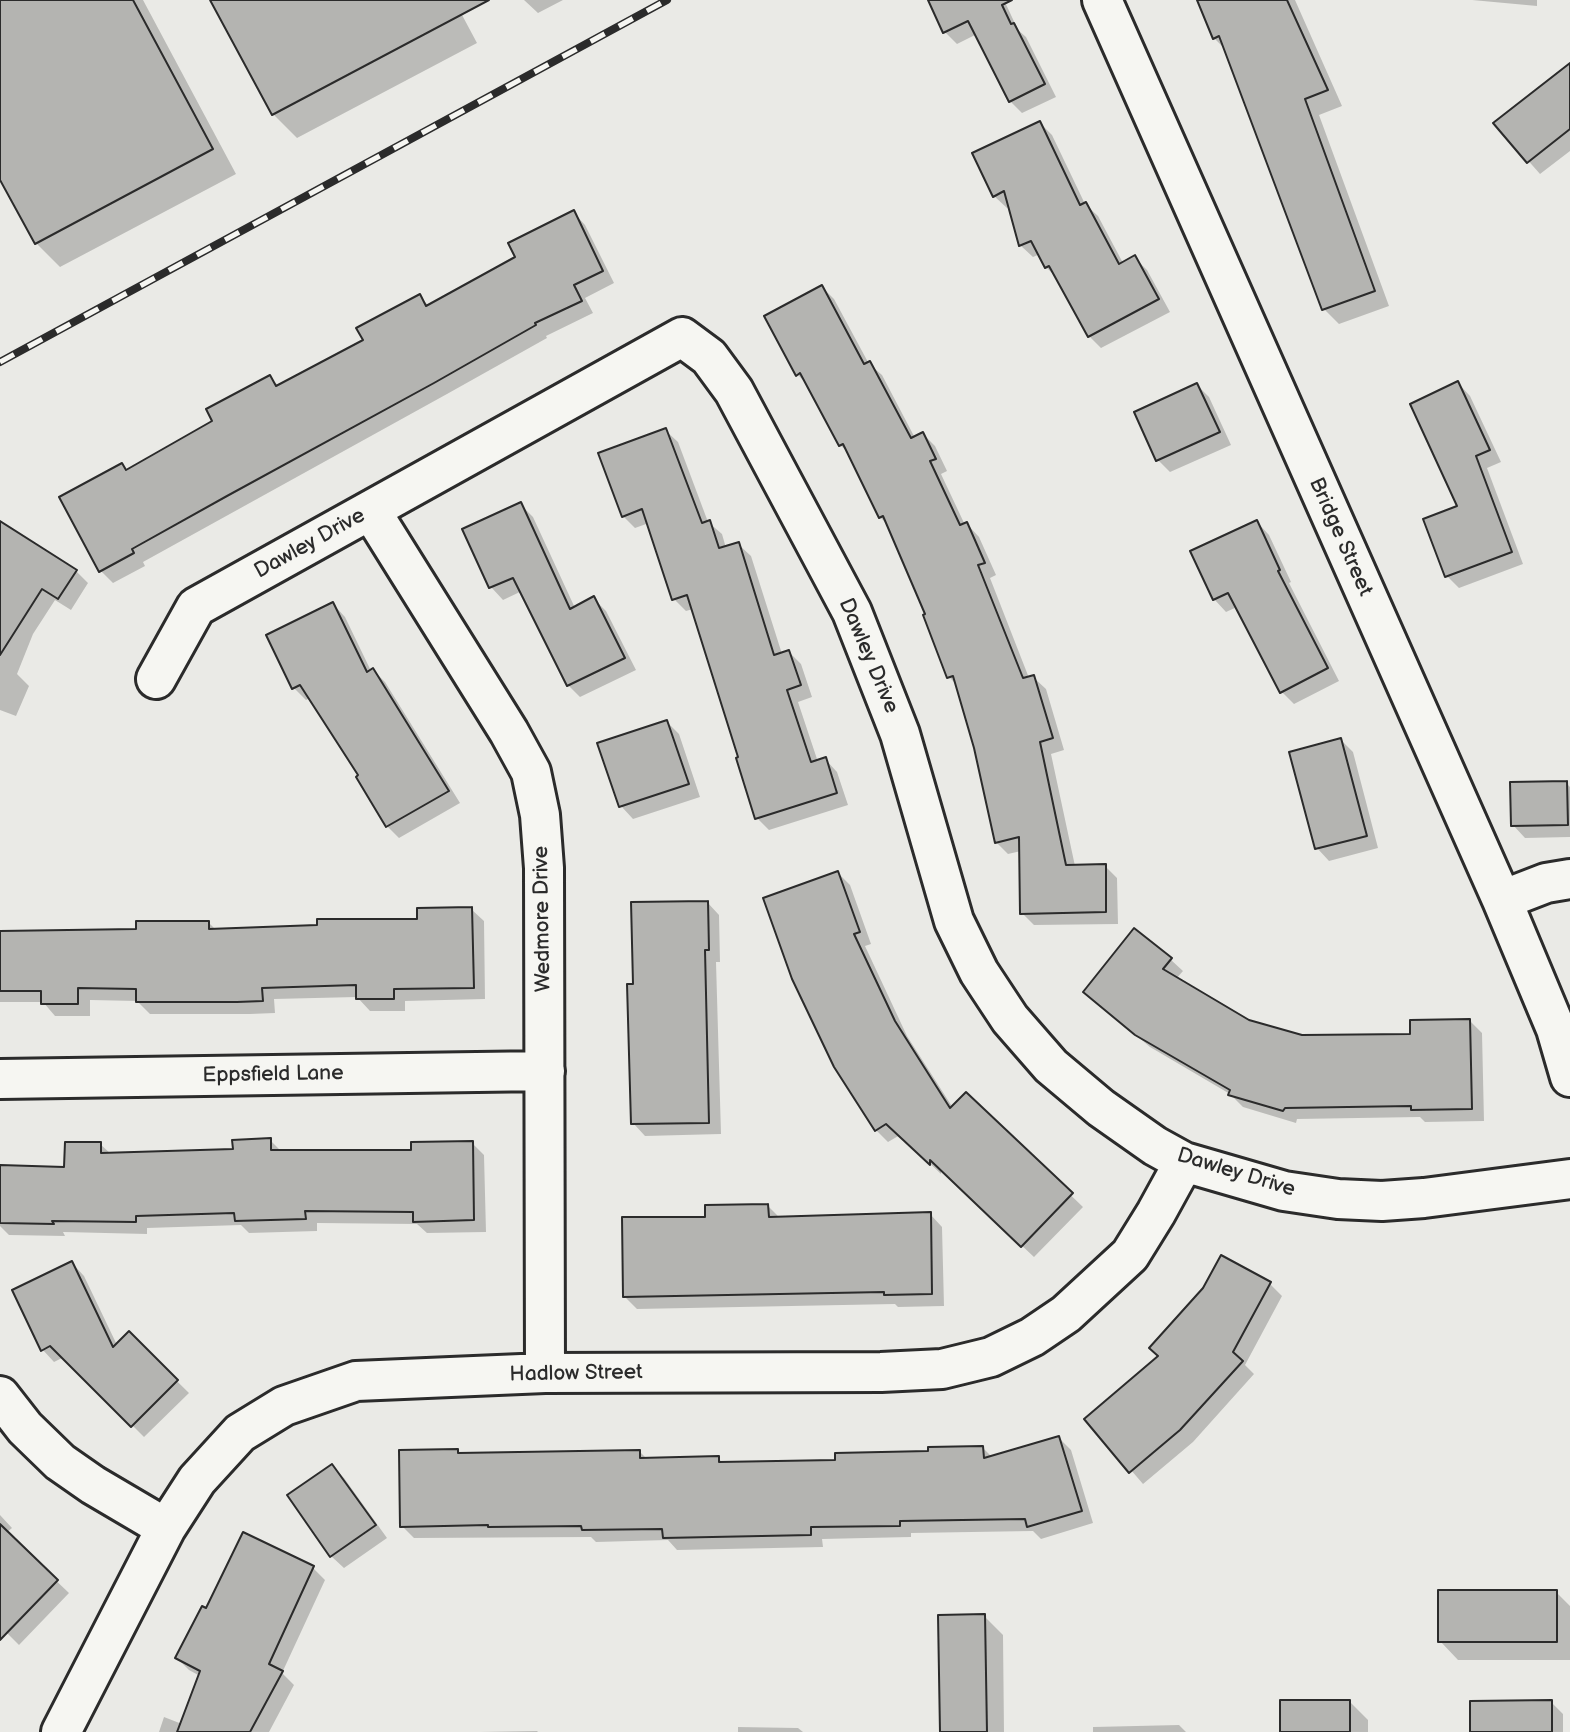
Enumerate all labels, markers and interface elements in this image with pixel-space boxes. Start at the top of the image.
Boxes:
street label: Bridge Street [1303,474,1377,600]
street label: Dawley Drive [250,503,370,585]
street label: Dawley Drive [833,595,903,717]
street label: Wedmore Drive [529,846,557,992]
street label: Eppsfield Lane [202,1061,344,1089]
street label: Dawley Drive [1174,1143,1298,1203]
street label: Hadlow Street [509,1360,643,1388]

